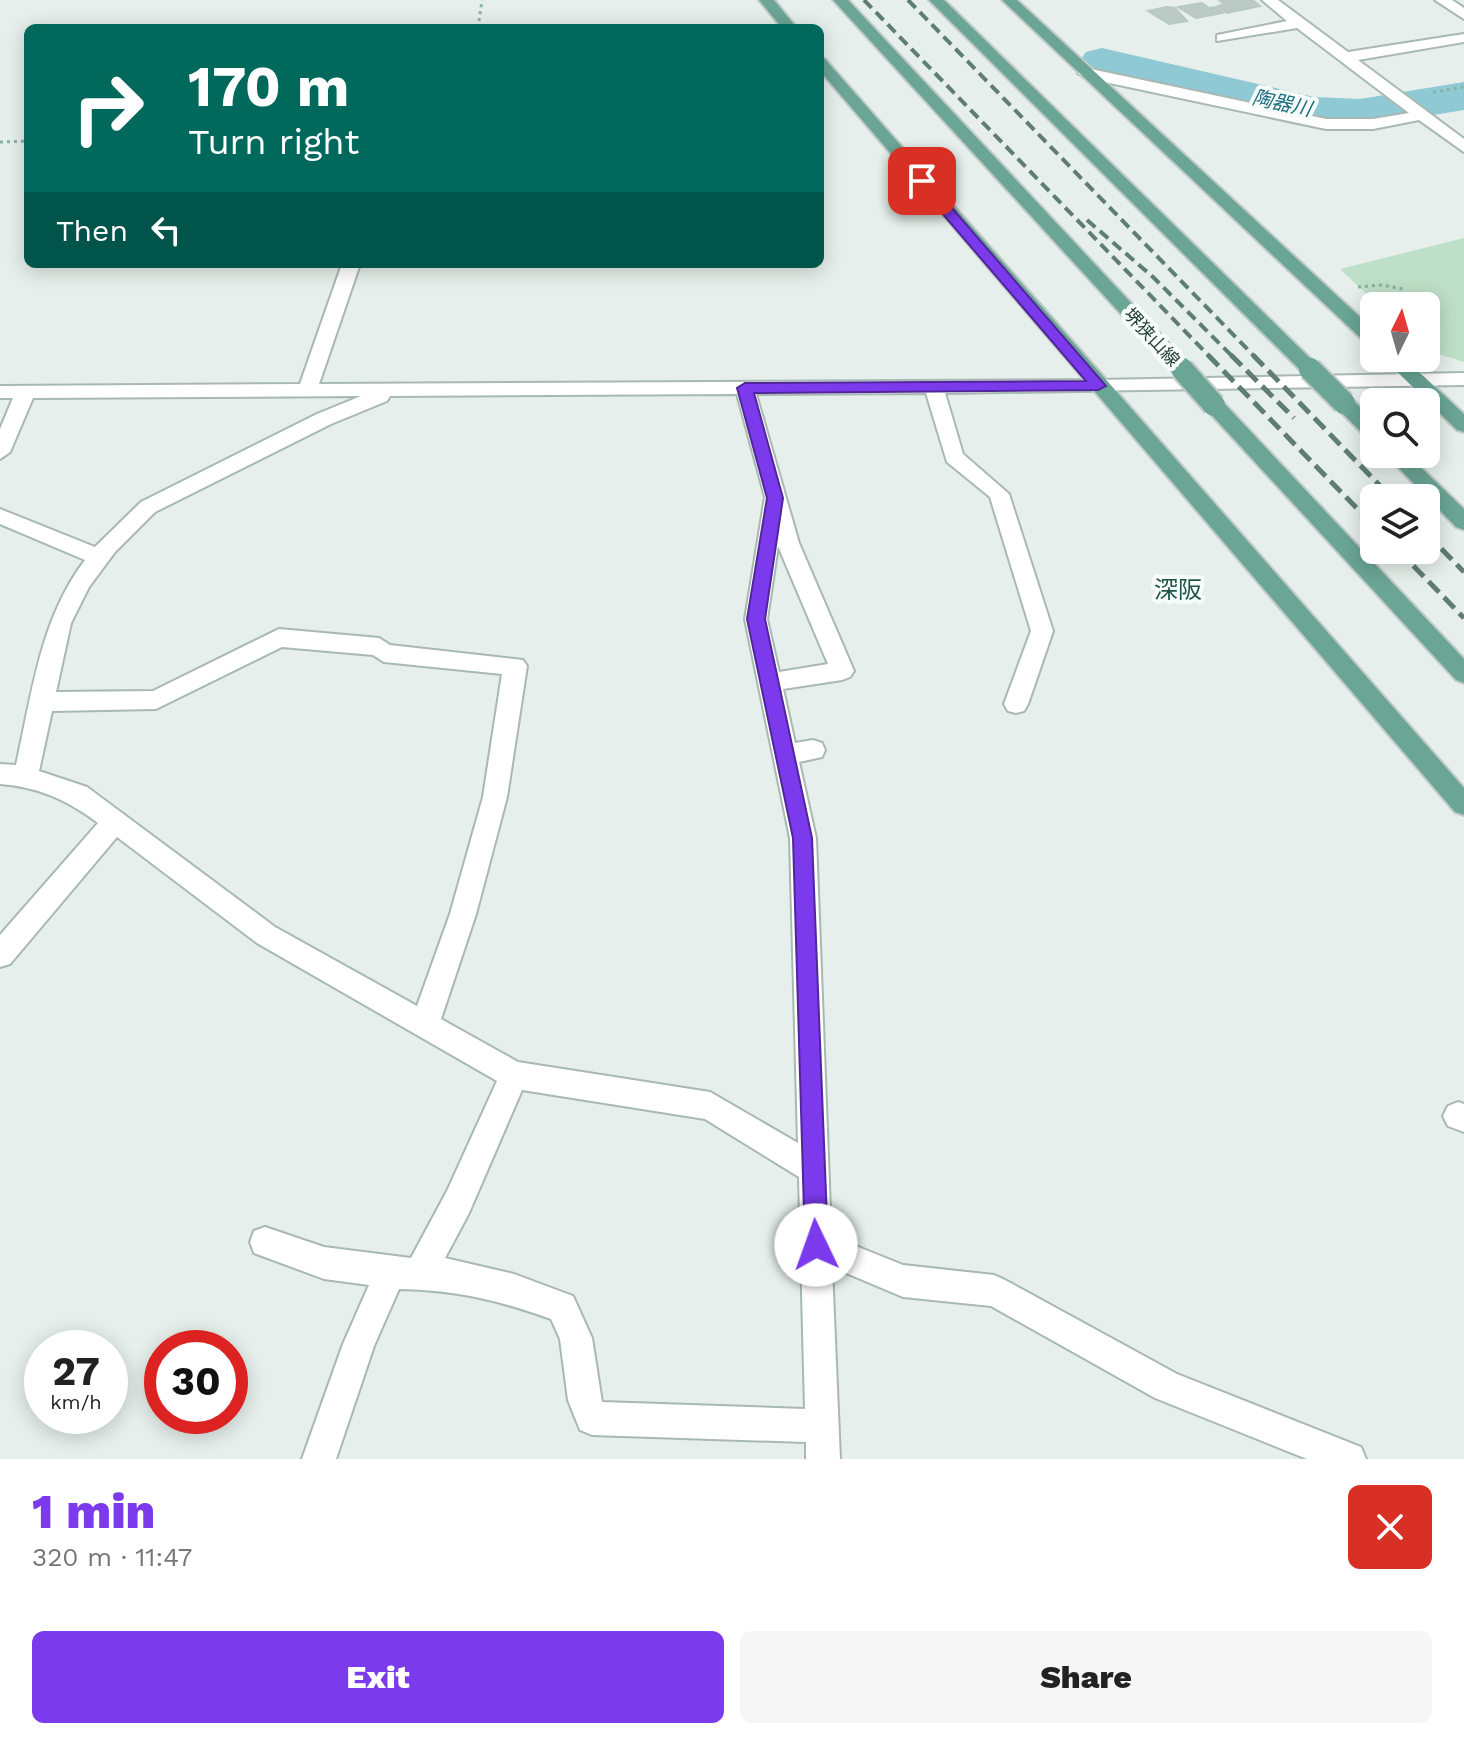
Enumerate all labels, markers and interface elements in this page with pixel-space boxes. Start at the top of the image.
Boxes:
text: 170 m [188,54,350,120]
icon: right [56,56,160,160]
water label: 陶器川 [1250,85,1316,121]
text: Turn right [188,121,359,163]
pin [888,147,956,215]
icon: arrive [900,159,944,203]
icon: left [144,208,188,252]
text: Then [56,213,128,248]
north arrow [1360,292,1440,372]
map controls [1360,292,1440,564]
street label: 堺狭山線 [1120,304,1184,370]
button: search [1360,388,1440,468]
button: layers [1360,484,1440,564]
district label: 深阪 [1154,576,1202,604]
position arrow [774,1203,858,1287]
speed limit sign: 30 [144,1330,248,1434]
text: 27 [52,1348,100,1395]
text: km/h [50,1390,102,1414]
text: 1 min [32,1483,155,1540]
button: close [1348,1485,1432,1569]
text: 320 m · 11:47 [32,1542,192,1572]
button: Exit [32,1631,724,1723]
button: Share [740,1631,1432,1723]

